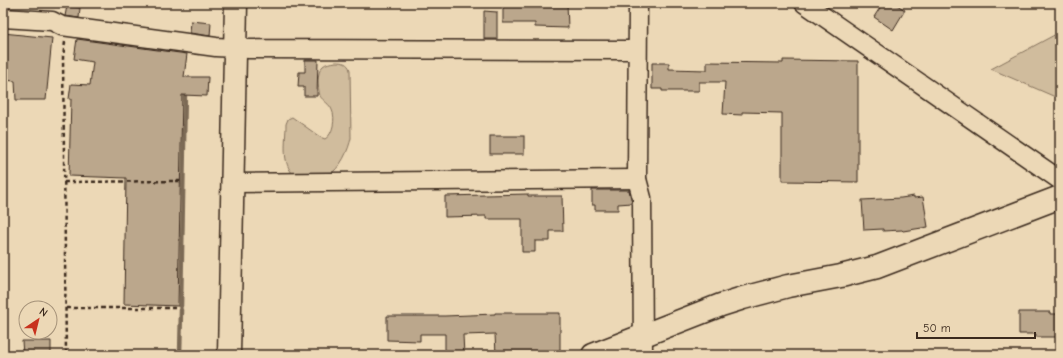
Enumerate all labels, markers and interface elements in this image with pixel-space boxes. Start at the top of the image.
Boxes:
north arrow [18,300,58,340]
text: N [37,305,50,320]
scale bar [917,314,1035,340]
text: 50 m [923,321,951,335]

